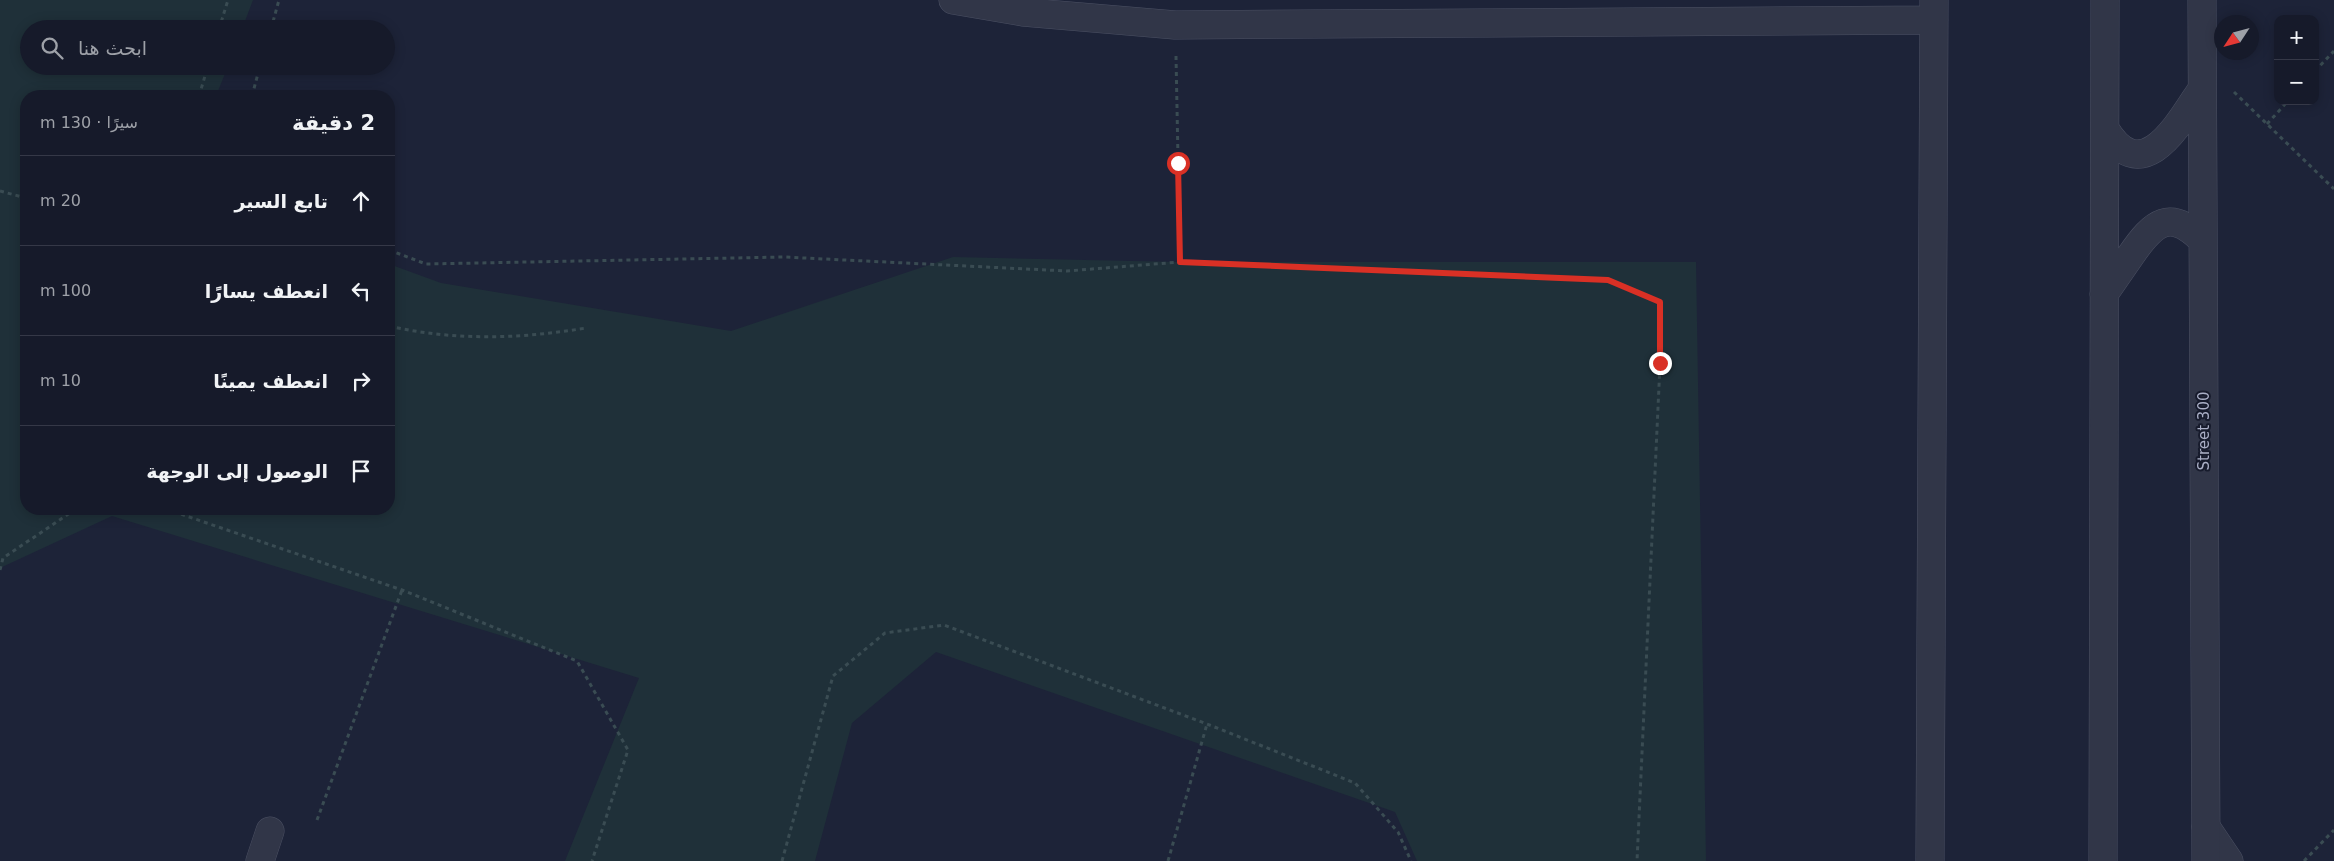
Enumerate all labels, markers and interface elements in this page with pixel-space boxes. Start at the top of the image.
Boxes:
north arrow [2214,15,2259,60]
map controls [2274,15,2319,105]
button: + [2274,15,2319,60]
search box [20,20,395,75]
icon: search [38,34,66,62]
text: ابحث هنا [78,37,147,59]
button: − [2274,60,2319,105]
text: 2 دقيقة [292,111,375,135]
text: سيرًا · 130 m [40,113,138,132]
route start [1167,152,1190,175]
icon: ahead [347,187,375,215]
text: تابع السير [234,190,328,212]
text: 20 m [40,191,81,210]
icon: left [347,277,375,305]
text: انعطف يسارًا [205,280,328,302]
text: 100 m [40,281,91,300]
route end [1649,352,1672,375]
icon: right [347,367,375,395]
text: انعطف يمينًا [213,370,328,392]
text: 10 m [40,371,81,390]
street label: Street 300 [2195,392,2213,470]
icon: arrive [347,457,375,485]
text: الوصول إلى الوجهة [146,460,328,482]

